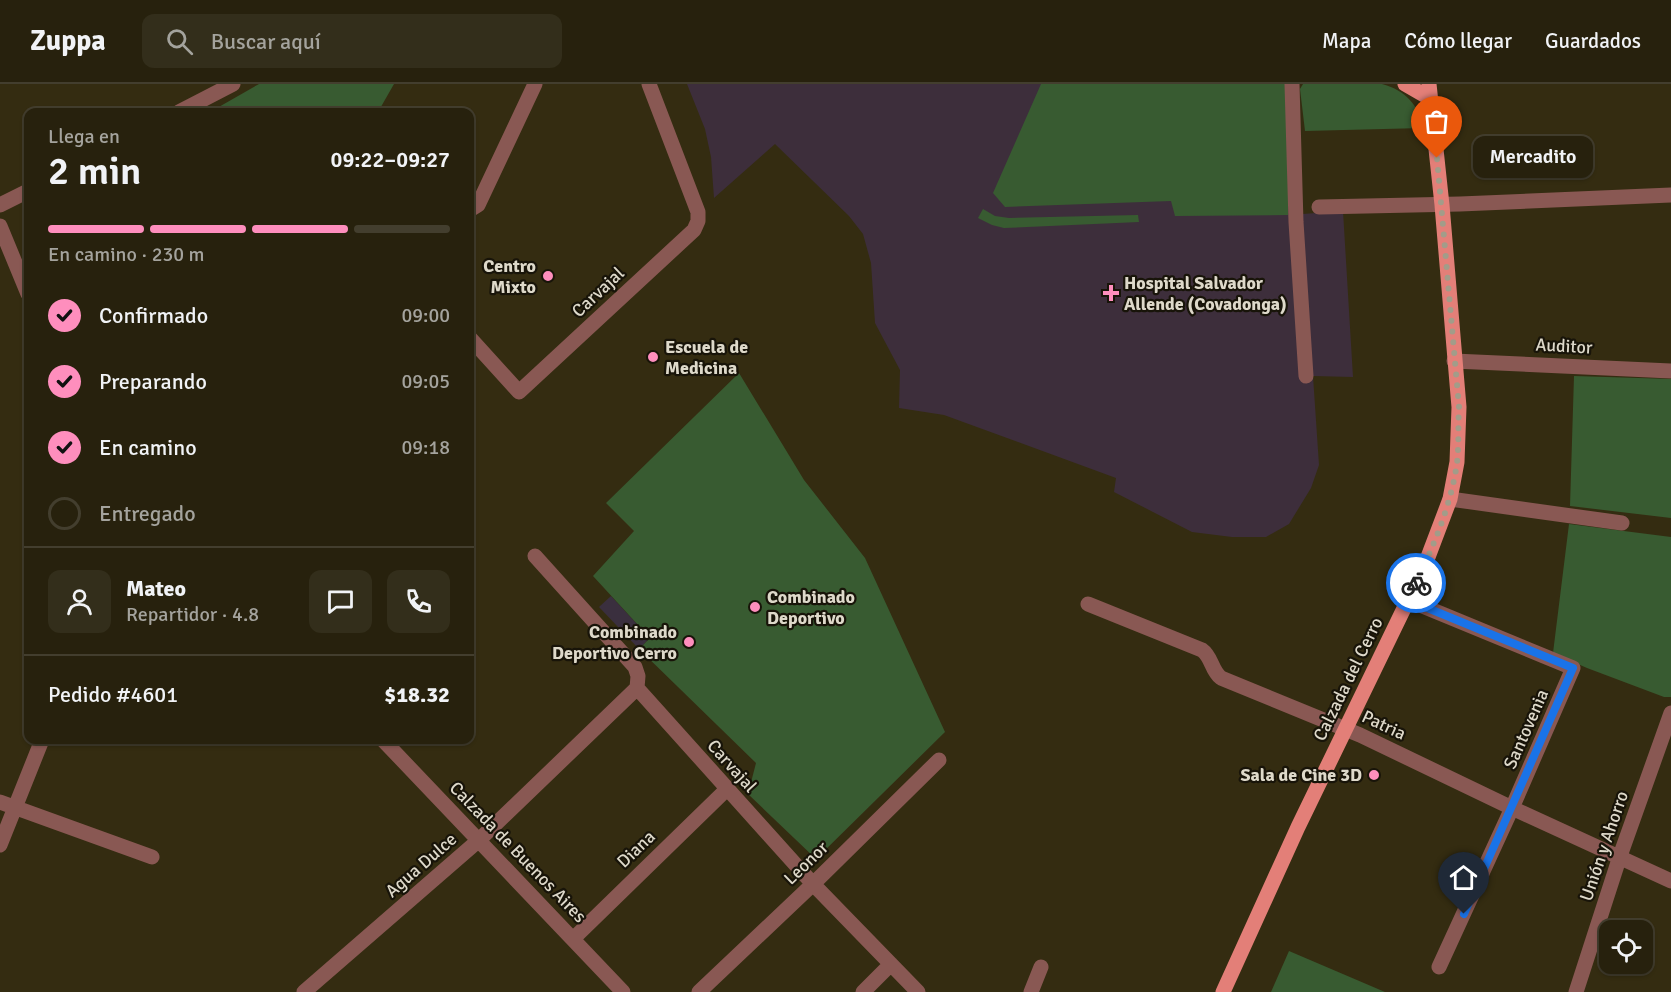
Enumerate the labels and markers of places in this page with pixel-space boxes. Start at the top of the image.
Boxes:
pin [1411,96,1462,158]
callout: Mercadito [1473,137,1593,179]
place label: Centro Mixto [483,255,536,298]
marker: Centro Mixto [541,269,555,283]
place label: Hospital Salvador Allende (Covadonga) [1124,272,1287,315]
marker: Hospital Salvador Allende (Covadonga) [1102,284,1120,302]
place label: Escuela de Medicina [665,336,748,379]
marker: Escuela de Medicina [646,350,660,364]
place label: Combinado Deportivo [767,586,855,629]
marker: Combinado Deportivo [748,600,762,614]
place label: Combinado Deportivo Cerro [552,621,677,664]
marker: Combinado Deportivo Cerro [682,635,696,649]
place label: Sala de Cine 3D [1240,764,1362,786]
marker: Sala de Cine 3D [1367,768,1381,782]
pin [1438,852,1489,914]

